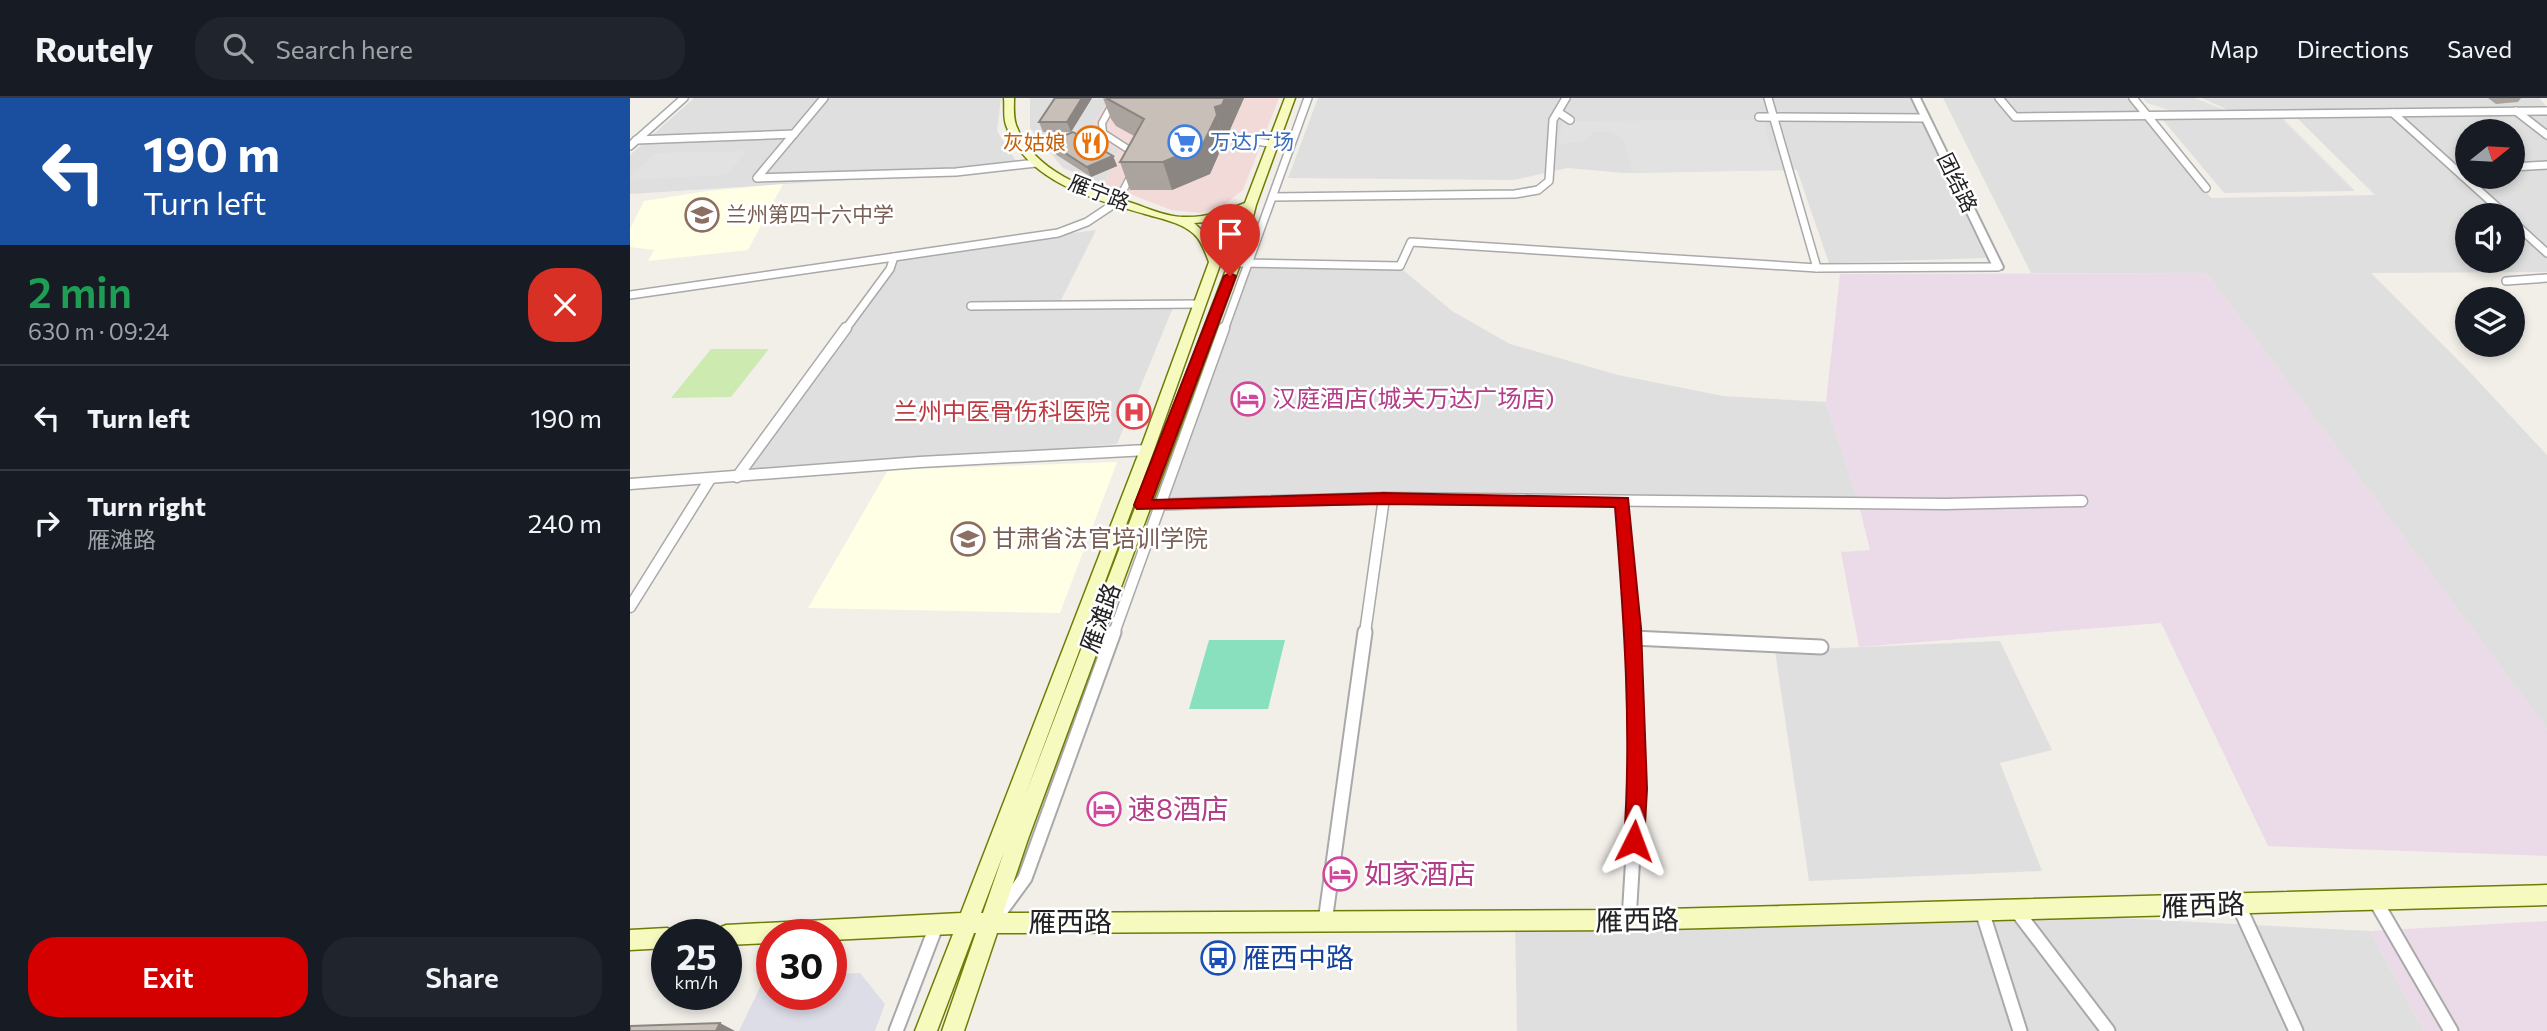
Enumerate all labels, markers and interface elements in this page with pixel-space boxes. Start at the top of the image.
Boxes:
search box [195,17,685,80]
text: Routely [35,28,153,69]
icon: search [219,29,257,67]
text: Search here [275,33,413,64]
text: Map [2209,34,2259,63]
text: Directions [2297,34,2409,63]
text: Saved [2447,34,2512,63]
north arrow [2455,119,2525,189]
map controls [2455,119,2525,357]
text: 190 m [143,122,280,182]
supermarket icon: 万达广场 [1166,123,1204,161]
restaurant icon: 灰姑娘 [1072,124,1110,162]
icon: left [28,126,119,217]
place label: 万达广场 [1210,128,1294,153]
place label: 灰姑娘 [1003,129,1066,154]
street label: 团结路 [1933,149,1983,216]
street label: 雁宁路 [1066,169,1133,215]
text: Turn left [143,182,267,222]
school or university icon: 兰州第四十六中学 [683,196,721,234]
place label: 兰州第四十六中学 [726,201,894,226]
button: sound [2455,203,2525,273]
pin [1200,204,1260,276]
icon: arrive [1211,215,1249,253]
text: 2 min [28,265,132,317]
button: close [528,268,602,342]
button: layers [2455,287,2525,357]
text: 630 m · 09:24 [28,317,169,345]
hotel icon: 汉庭酒店(城关万达广场店) [1229,380,1267,418]
place label: 汉庭酒店(城关万达广场店) [1272,383,1554,412]
hospital icon: 兰州中医骨伤科医院 [1115,393,1153,431]
place label: 兰州中医骨伤科医院 [894,396,1110,425]
icon: left [28,399,66,437]
text: Turn left [87,402,190,433]
text: 190 m [530,402,602,433]
text: Turn right [87,490,206,521]
icon: right [28,504,66,542]
text: 240 m [528,507,602,538]
school or university icon: 甘肃省法官培训学院 [949,520,987,558]
place label: 甘肃省法官培训学院 [992,523,1208,552]
text: 雁滩路 [87,525,156,553]
street label: 雁滩路 [1074,579,1126,656]
hotel icon: 速8酒店 [1085,790,1123,828]
place label: 速8酒店 [1128,791,1229,825]
position arrow [1597,804,1671,878]
hotel icon: 如家酒店 [1321,855,1359,893]
place label: 如家酒店 [1364,856,1476,890]
street label: 雁西路 [2160,886,2246,922]
street label: 雁西路 [1595,901,1679,937]
street label: 雁西路 [1028,904,1112,938]
speed limit sign: 30 [756,919,847,1010]
text: 25 [676,934,717,977]
button: Exit [28,937,308,1017]
button: Share [322,937,602,1017]
bus stop icon: 雁西中路 [1199,939,1237,977]
place label: 雁西中路 [1242,940,1354,974]
text: km/h [675,971,718,993]

